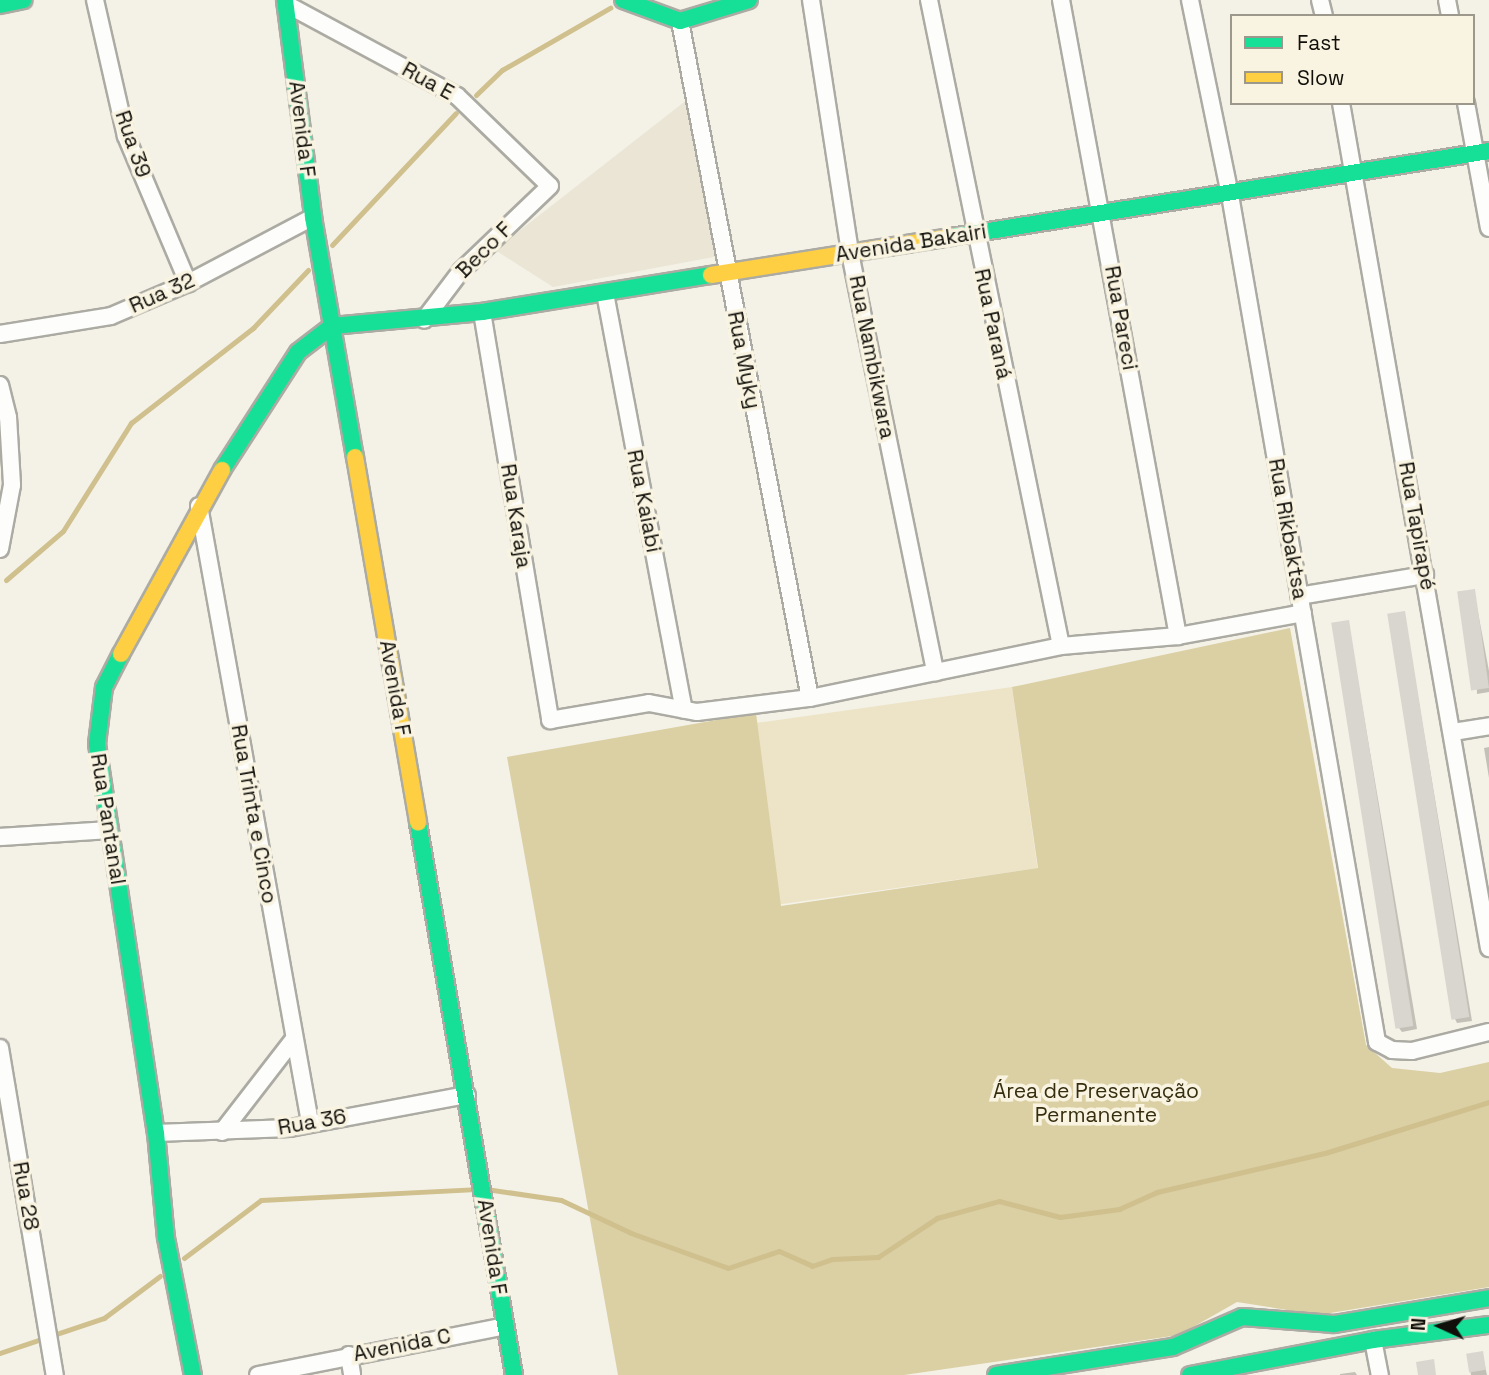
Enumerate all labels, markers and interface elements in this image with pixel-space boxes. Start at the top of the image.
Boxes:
legend [1230,14,1475,105]
text: Fast [1297,29,1341,56]
street label: Rua E [398,57,458,105]
text: Slow [1297,64,1345,91]
street label: Avenida F [284,80,320,178]
street label: Rua 39 [110,107,156,181]
street label: Beco F [451,217,517,283]
street label: Avenida Bakairi [834,219,988,267]
street label: Rua Pareci [1099,264,1143,372]
street label: Rua Paraná [969,266,1017,382]
street label: Rua 32 [125,267,199,319]
street label: Rua Nambikwara [844,273,900,441]
street label: Rua Myky [722,309,766,411]
street label: Rua Kaiabi [622,447,666,555]
street label: Rua Rikbaktsa [1263,456,1313,602]
street label: Rua Tapirapé [1393,460,1441,592]
street label: Rua Karaja [495,462,537,570]
street label: Avenida F [374,638,416,738]
street label: Rua Trinta e Cinco [226,722,282,906]
street label: Rua Pantanal [85,752,131,886]
park label: Área de Preservação Permanente [993,1078,1199,1128]
street label: Rua 36 [276,1104,348,1140]
street label: Rua 28 [8,1160,44,1232]
street label: Avenida F [472,1197,512,1297]
north arrow [1405,1291,1475,1361]
text: N [1406,1317,1431,1332]
street label: Avenida C [351,1323,453,1367]

